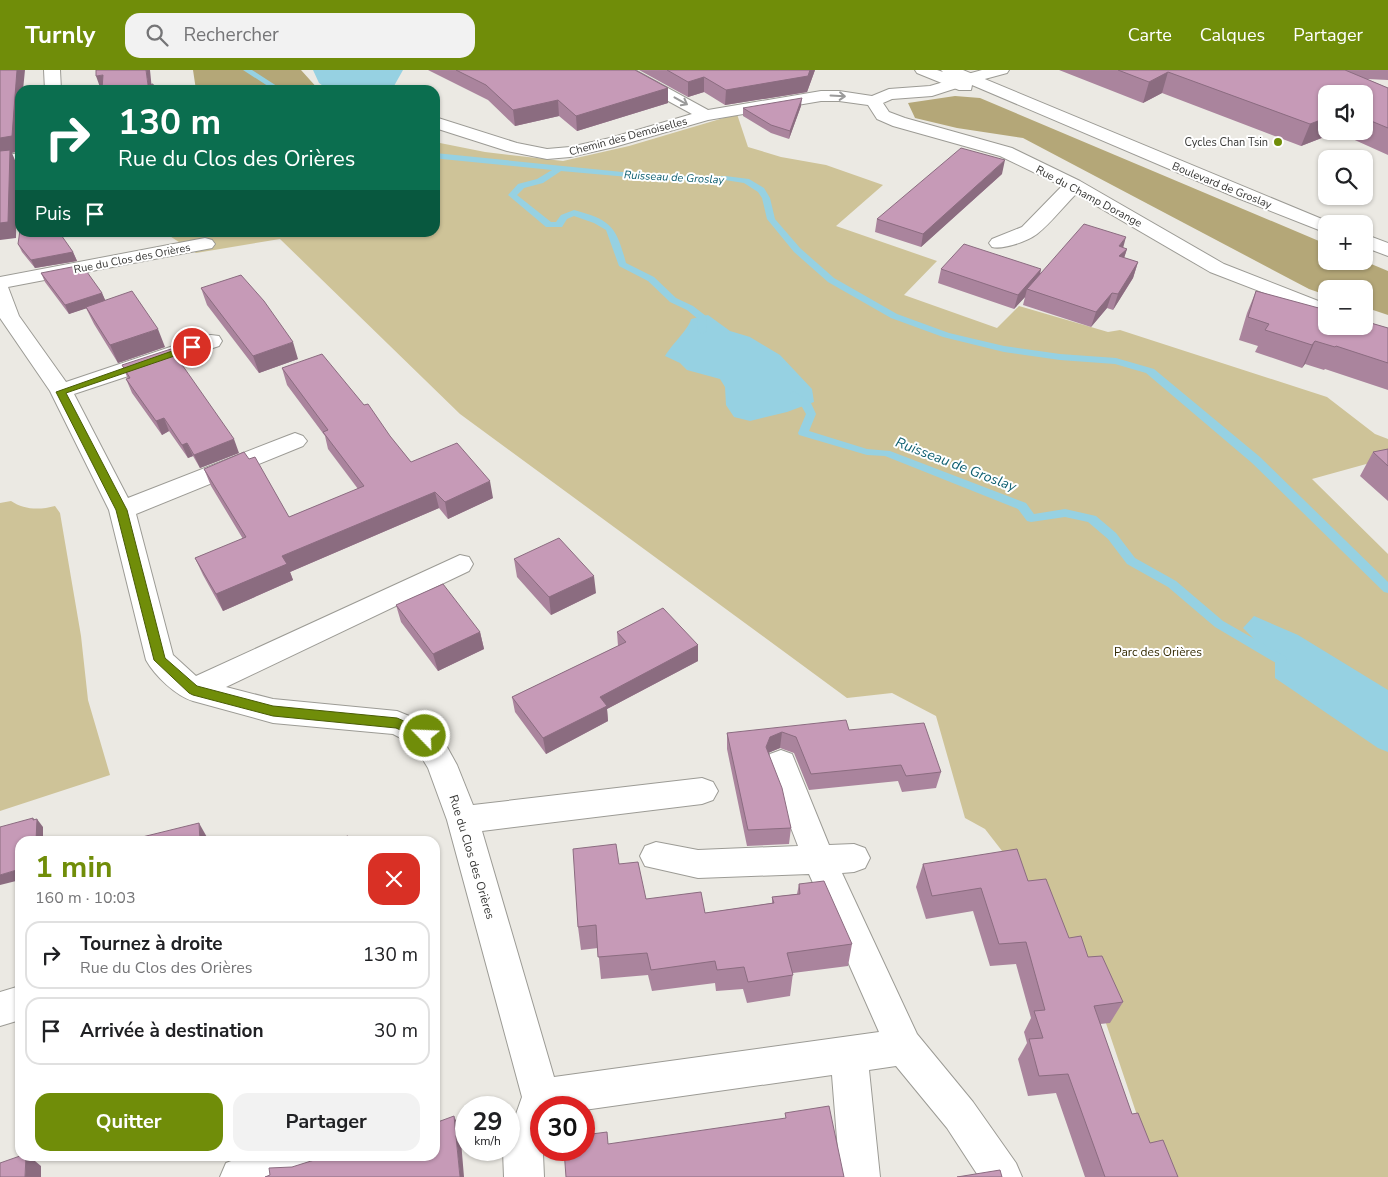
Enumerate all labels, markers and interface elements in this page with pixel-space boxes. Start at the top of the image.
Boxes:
search box [125,13,475,58]
text: Turnly [25,19,95,51]
icon: search [143,21,171,49]
text: Rechercher [183,22,279,48]
text: Carte [1128,23,1172,47]
text: Calques [1200,23,1265,47]
text: Partager [1293,23,1363,47]
map controls [1318,85,1373,335]
button: sound [1318,85,1373,140]
one-way arrow [830,92,846,101]
one-way arrow [673,97,688,107]
text: 130 m [118,99,221,146]
icon: right [35,105,100,170]
street label: Chemin des Demoiselles [567,113,689,159]
place label: Cycles Chan Tsin [1185,135,1268,150]
marker: Cycles Chan Tsin [1272,136,1284,148]
text: Rue du Clos des Orières [118,144,355,174]
button: search [1318,150,1373,205]
street label: Boulevard de Groslay [1170,159,1274,212]
street label: Rue du Champ Dorange [1033,162,1145,231]
water label: Ruisseau de Groslay [623,167,725,188]
icon: arrive [81,200,109,228]
text: Puis [35,201,71,227]
button: + [1318,215,1373,270]
street label: Rue du Clos des Orières [72,240,192,277]
button: − [1318,280,1373,335]
pin [171,326,213,368]
icon: arrive [178,333,206,361]
water label: Ruisseau de Groslay [893,433,1020,497]
park label: Parc des Orières [1114,644,1202,660]
position arrow [398,709,450,761]
street label: Rue du Clos des Orières [445,793,499,921]
text: 1 min [35,847,113,888]
button: close [368,853,420,905]
text: 160 m · 10:03 [35,887,136,909]
text: Tournez à droite [80,931,223,957]
icon: right [37,941,65,969]
text: 130 m [363,942,418,968]
text: Rue du Clos des Orières [80,957,253,979]
icon: arrive [37,1017,65,1045]
text: Arrivée à destination [80,1018,264,1044]
text: 30 m [374,1018,418,1044]
button: Quitter [35,1093,223,1151]
button: Partager [233,1093,420,1151]
speed limit sign: 30 [530,1096,595,1161]
text: 29 [472,1105,503,1139]
text: km/h [474,1133,501,1149]

